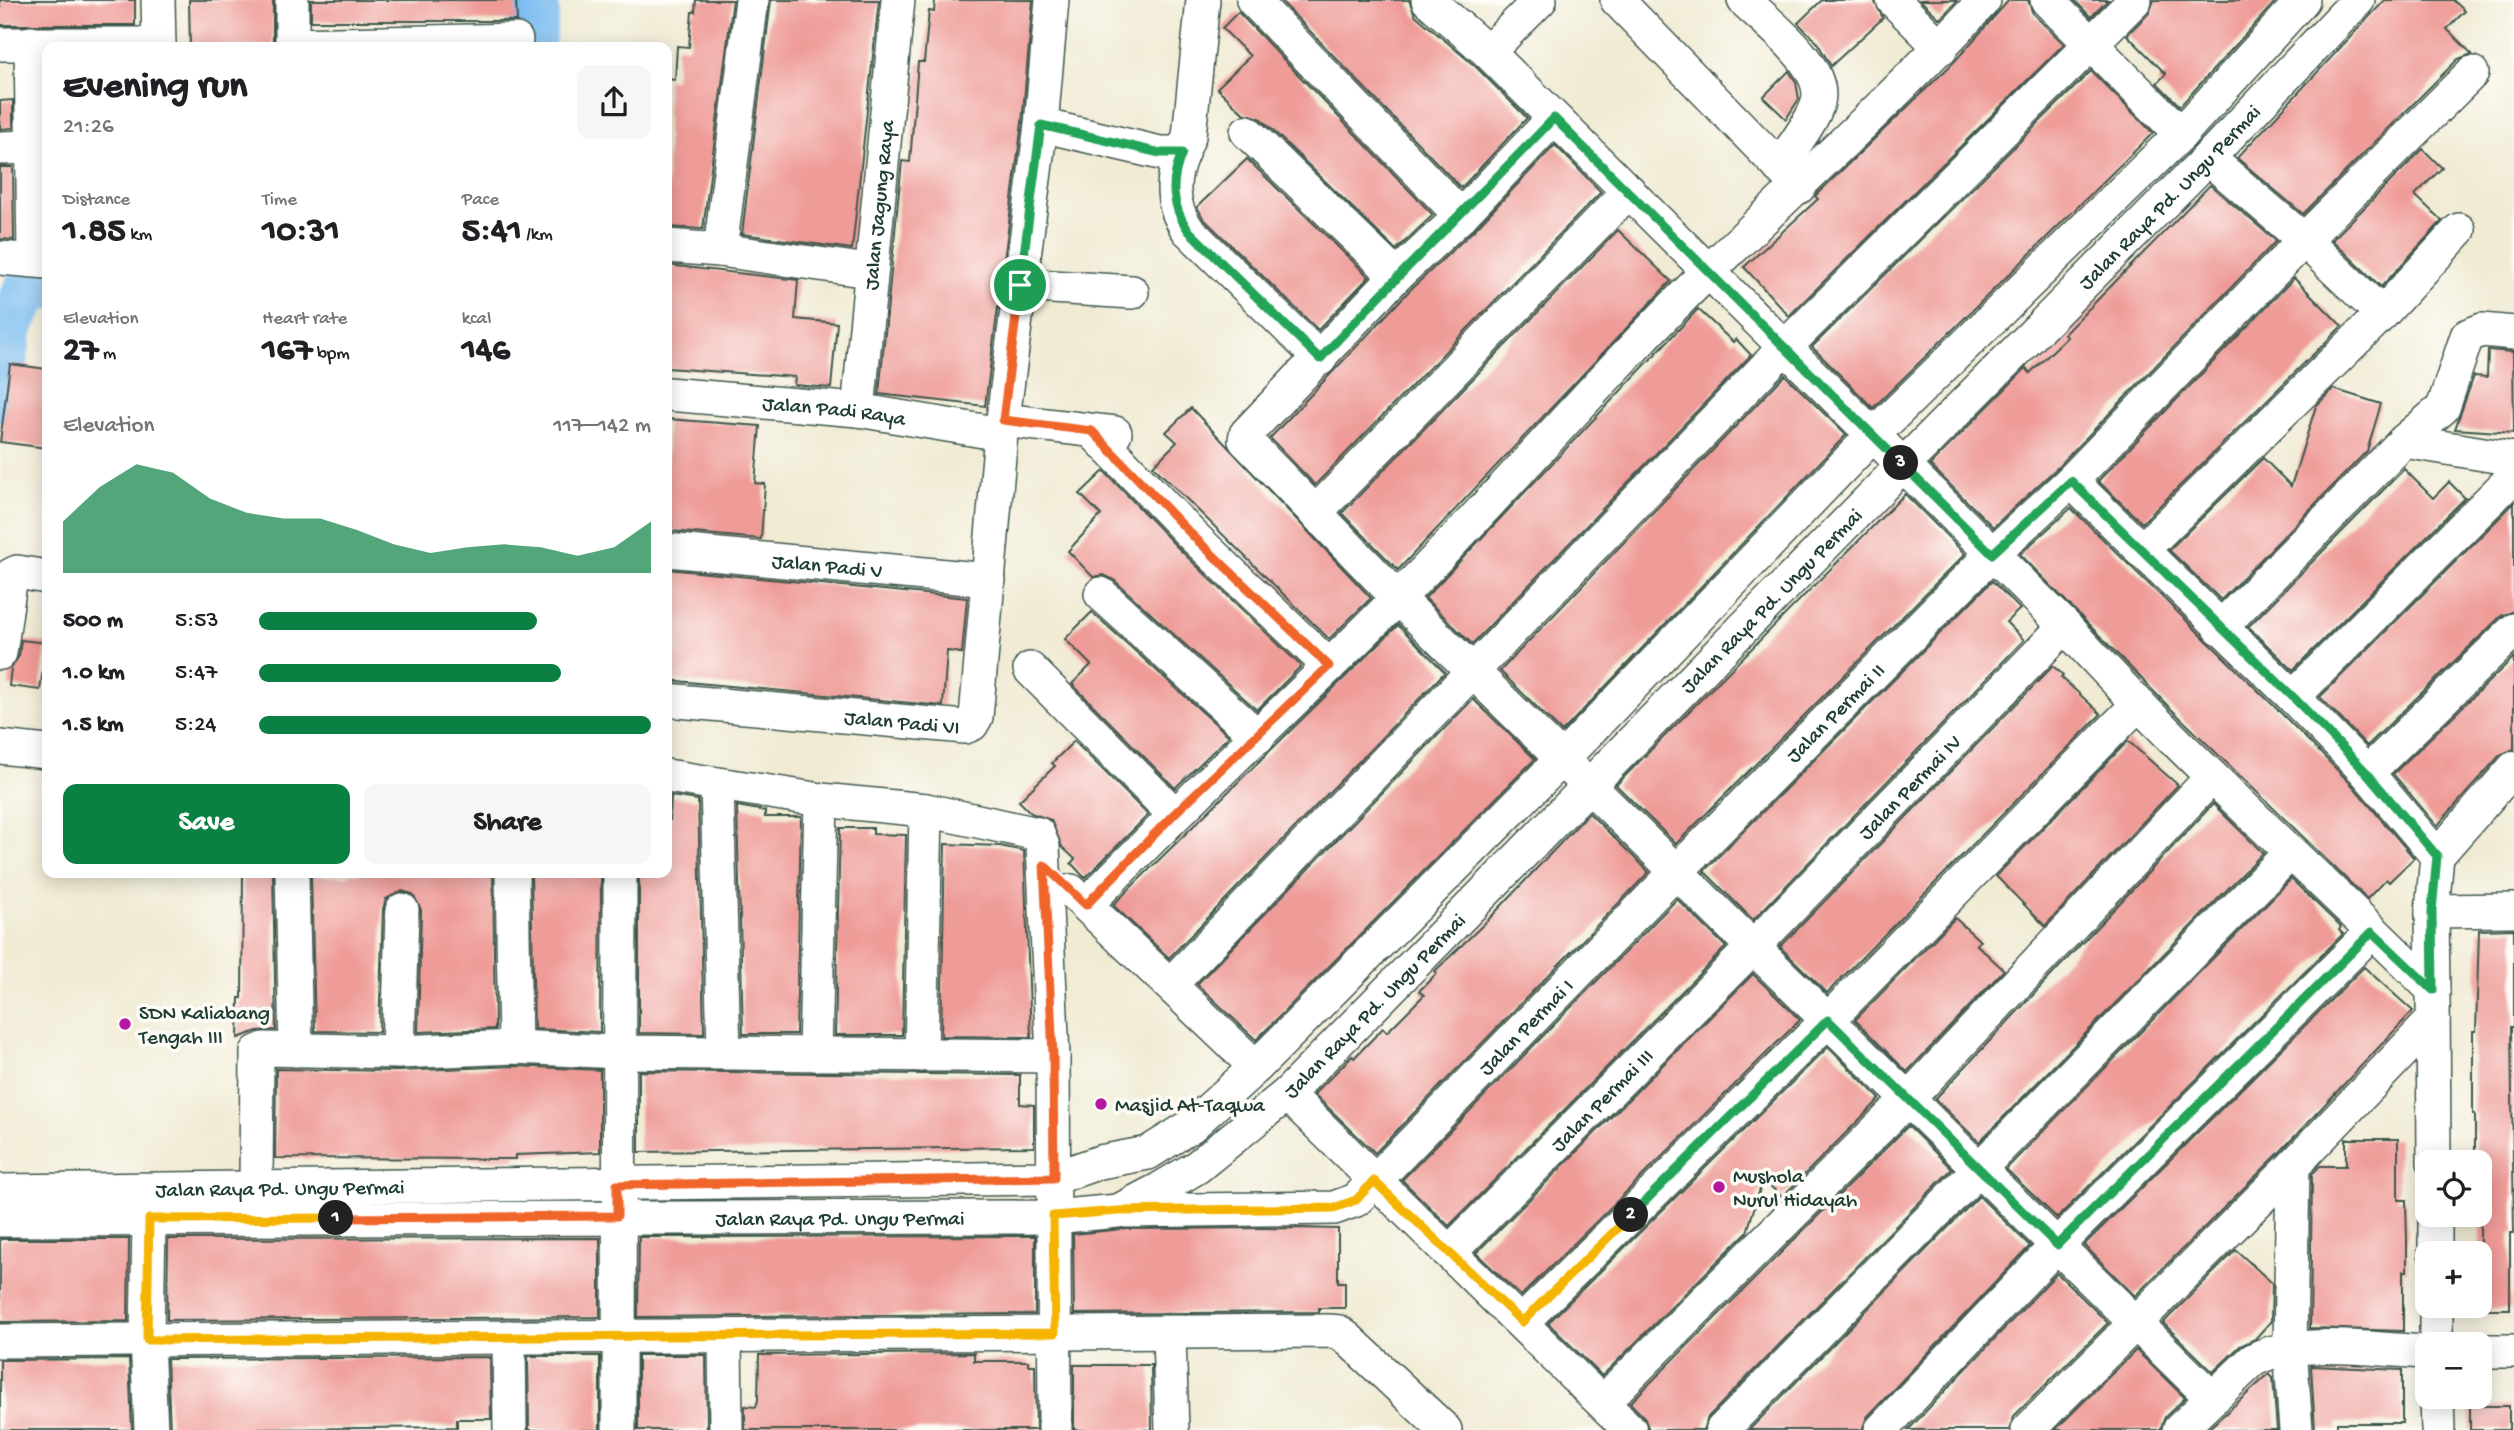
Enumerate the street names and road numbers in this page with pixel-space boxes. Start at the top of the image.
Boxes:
street label: Jalan Raya Pd. Ungu Permai [2075,101,2268,297]
street label: Jalan Jagung Raya [861,118,902,291]
street label: Jalan Padi Raya [761,393,908,434]
street label: Jalan Raya Pd. Ungu Permai [1677,505,1869,700]
street label: Jalan Padi V [771,551,883,586]
street label: Jalan Permai II [1783,660,1892,770]
street label: Jalan Padi VI [843,707,961,742]
street label: Jalan Permai IV [1855,731,1968,847]
street label: Jalan Raya Pd. Ungu Permai [1280,910,1473,1105]
street label: Jalan Permai I [1475,975,1581,1082]
street label: Jalan Permai III [1547,1045,1661,1159]
street label: Jalan Raya Pd. Ungu Permai [155,1177,405,1205]
street label: Jalan Raya Pd. Ungu Permai [715,1208,965,1234]

